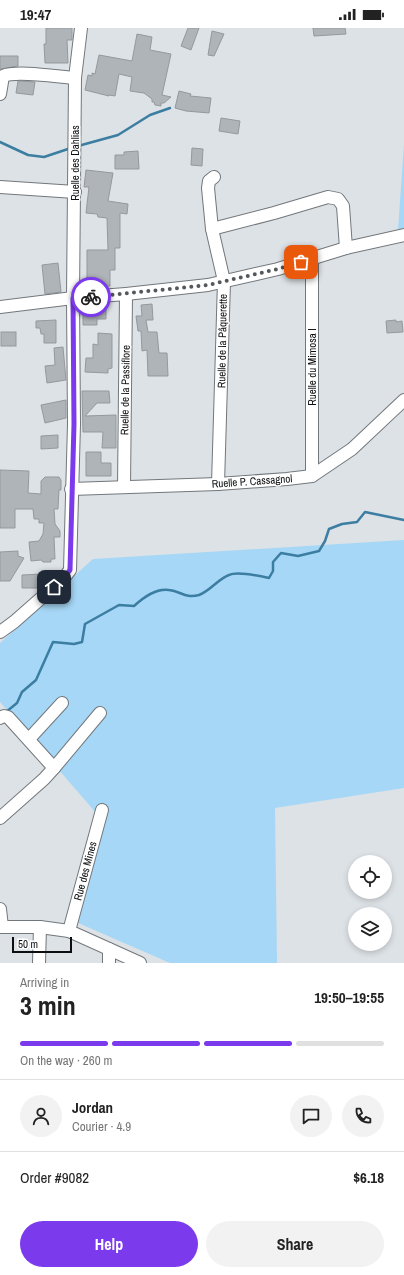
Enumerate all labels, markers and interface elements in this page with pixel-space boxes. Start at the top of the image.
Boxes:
text: 19:47 [20,4,51,25]
street label: Ruelle des Dahlias [68,125,82,201]
pin [284,245,318,279]
icon: bag [290,251,312,273]
courier [71,277,111,317]
icon: bike [80,286,102,308]
street label: Ruelle de la Pâquerette [214,294,230,388]
street label: Ruelle du Mimosa I [305,328,319,406]
street label: Ruelle de la Passiflore [117,345,133,435]
street label: Ruelle P. Cassagnol [211,471,293,491]
pin [37,570,71,604]
icon: home [43,576,65,598]
street label: Rue des Mines [70,839,100,902]
map controls [348,855,392,951]
button: locate [348,855,392,899]
button: layers [348,907,392,951]
scale bar [12,935,72,954]
text: 50 m [18,937,38,951]
text: Arriving in [20,974,69,991]
text: 19:50–19:55 [314,987,384,1008]
text: 3 min [20,988,76,1023]
text: On the way · 260 m [20,1052,112,1069]
button: person [20,1095,62,1137]
button: chat [290,1095,332,1137]
button: phone [342,1095,384,1137]
text: Jordan [72,1097,113,1118]
text: Courier · 4.9 [72,1118,131,1135]
text: Order #9082 [20,1167,89,1188]
text: $6.18 [353,1167,384,1188]
button: Help [20,1221,198,1267]
button: Share [206,1221,384,1267]

